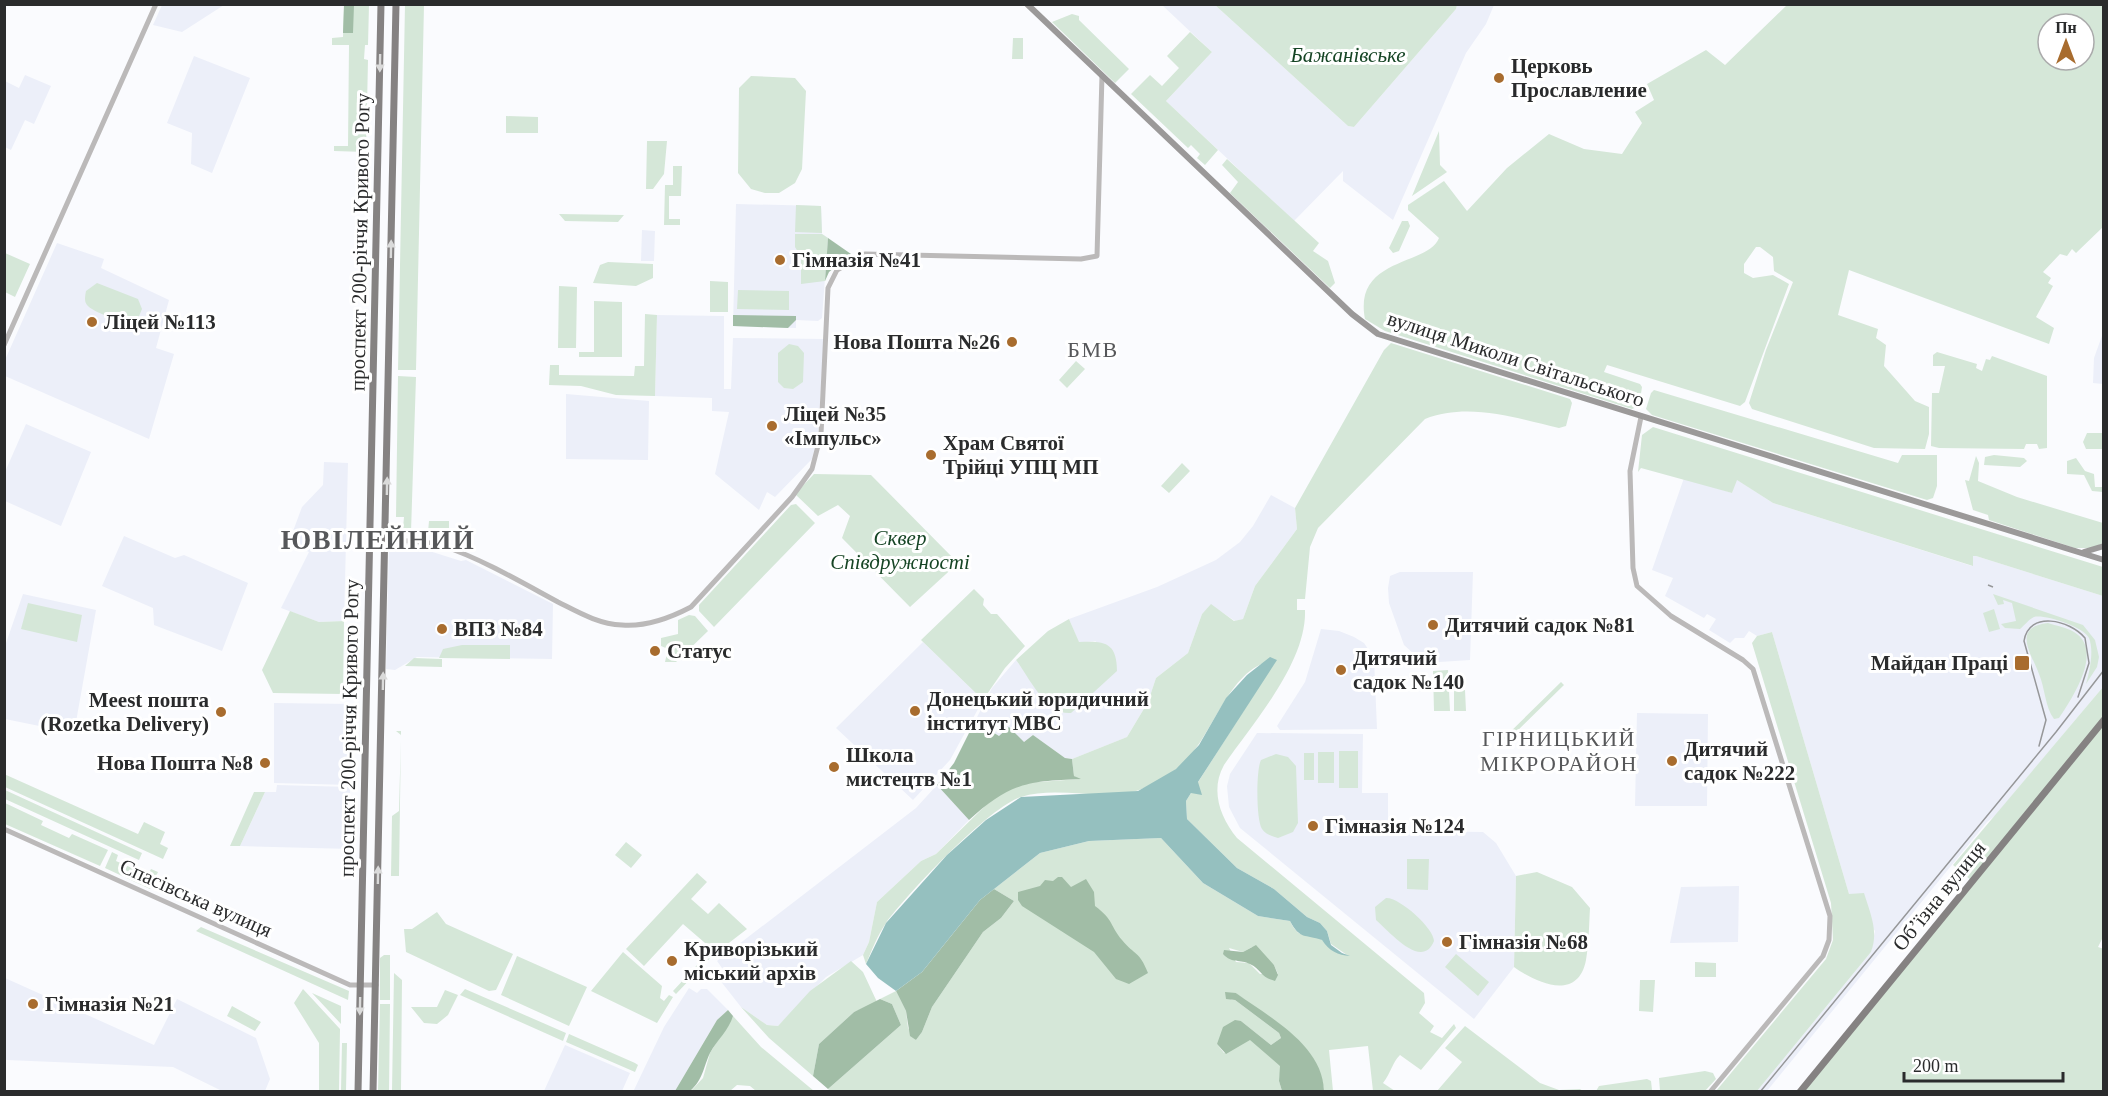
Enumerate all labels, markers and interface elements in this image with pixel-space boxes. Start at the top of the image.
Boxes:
north arrow [2036,12,2096,72]
text: Пн [2055,19,2077,36]
park label: Бажанівське [1289,43,1406,67]
one-way arrow [375,53,384,72]
place label: Церковь Прославление [1511,54,1647,102]
marker: Церковь Прославление [1492,71,1506,85]
street label: проспект 200-річчя Кривого Рогу [345,92,375,391]
one-way arrow [387,239,396,258]
place label: Гімназія №41 [792,248,921,272]
marker: Гімназія №41 [773,253,787,267]
street label: вулиця Миколи Світальського [1384,306,1648,412]
place label: Ліцей №113 [104,310,216,334]
marker: Ліцей №113 [85,315,99,329]
place label: Нова Пошта №26 [834,330,1000,354]
marker: Нова Пошта №26 [1005,335,1019,349]
district label: БМВ [1067,337,1119,362]
place label: Ліцей №35 «Імпульс» [784,402,886,450]
marker: Ліцей №35 «Імпульс» [765,419,779,433]
place label: Храм Святої Трійці УПЦ МП [943,431,1099,479]
marker: Храм Святої Трійці УПЦ МП [924,448,938,462]
one-way arrow [382,476,391,495]
district label: ЮВІЛЕЙНИЙ [281,525,475,555]
park label: Сквер Співдружності [830,526,970,574]
street label: проспект 200-річчя Кривого Рогу [334,578,364,877]
place label: Дитячий садок №81 [1445,613,1635,637]
place label: ВПЗ №84 [454,617,543,641]
marker: Дитячий садок №81 [1426,618,1440,632]
marker: ВПЗ №84 [435,622,449,636]
place label: Статус [667,639,732,663]
marker: Статус [648,644,662,658]
place label: Дитячий садок №140 [1353,646,1464,694]
place label: Майдан Праці [1871,651,2008,675]
marker: Майдан Праці [2013,654,2031,672]
marker: Дитячий садок №140 [1334,663,1348,677]
one-way arrow [378,671,388,690]
place label: Донецький юридичний інститут МВС [927,687,1149,735]
place label: Meest пошта (Rozetka Delivery) [40,688,209,736]
marker: Донецький юридичний інститут МВС [908,704,922,718]
marker: Meest пошта (Rozetka Delivery) [214,705,228,719]
district label: ГІРНИЦЬКИЙ МІКРОРАЙОН [1480,726,1638,776]
place label: Дитячий садок №222 [1684,737,1795,785]
place label: Школа мистецтв №1 [846,743,972,791]
place label: Нова Пошта №8 [97,751,253,775]
marker: Дитячий садок №222 [1665,754,1679,768]
marker: Нова Пошта №8 [258,756,272,770]
marker: Школа мистецтв №1 [827,760,841,774]
place label: Гімназія №124 [1325,814,1465,838]
marker: Гімназія №124 [1306,819,1320,833]
street label: Обʼїзна вулиця [1887,836,1991,956]
street label: Спасівська вулиця [116,854,276,943]
one-way arrow [374,866,383,885]
place label: Гімназія №68 [1459,930,1588,954]
marker: Гімназія №68 [1440,935,1454,949]
place label: Криворізький міський архів [684,937,818,985]
marker: Криворізький міський архів [665,954,679,968]
place label: Гімназія №21 [45,992,174,1016]
one-way arrow [355,996,364,1015]
marker: Гімназія №21 [26,997,40,1011]
scale bar [1904,1045,2063,1083]
text: 200 m [1913,1056,1959,1076]

